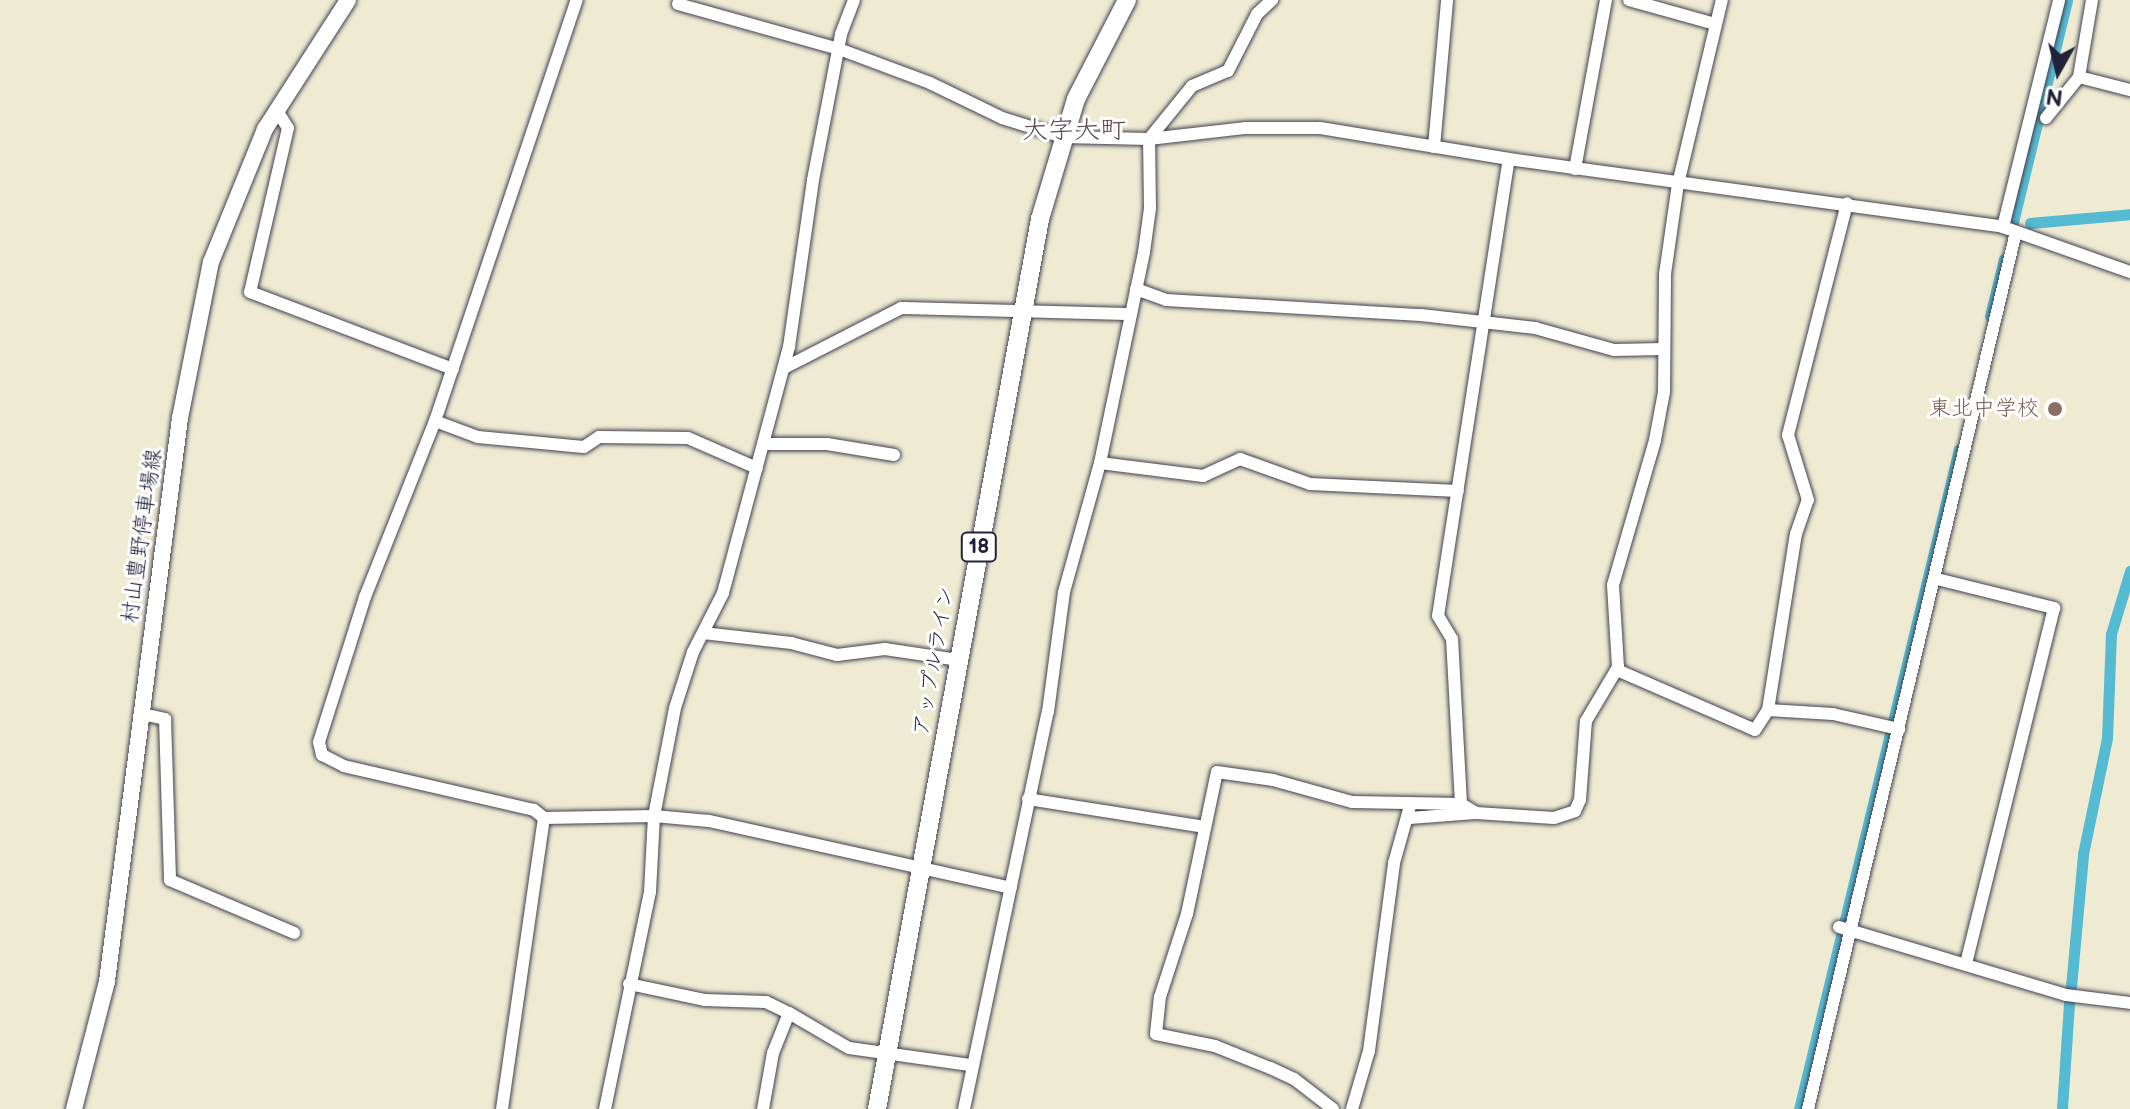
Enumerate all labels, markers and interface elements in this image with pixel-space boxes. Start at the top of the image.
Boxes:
north arrow [2018,32,2098,112]
text: N [2045,82,2065,111]
district label: 大字大町 [1022,115,1126,147]
place label: 東北中学校 [1929,396,2039,422]
marker: 東北中学校 [2046,400,2064,418]
street label: 村山豊野停車場線 [117,447,167,625]
road number: 18 [959,531,999,563]
street label: アップルライン [908,583,960,739]

